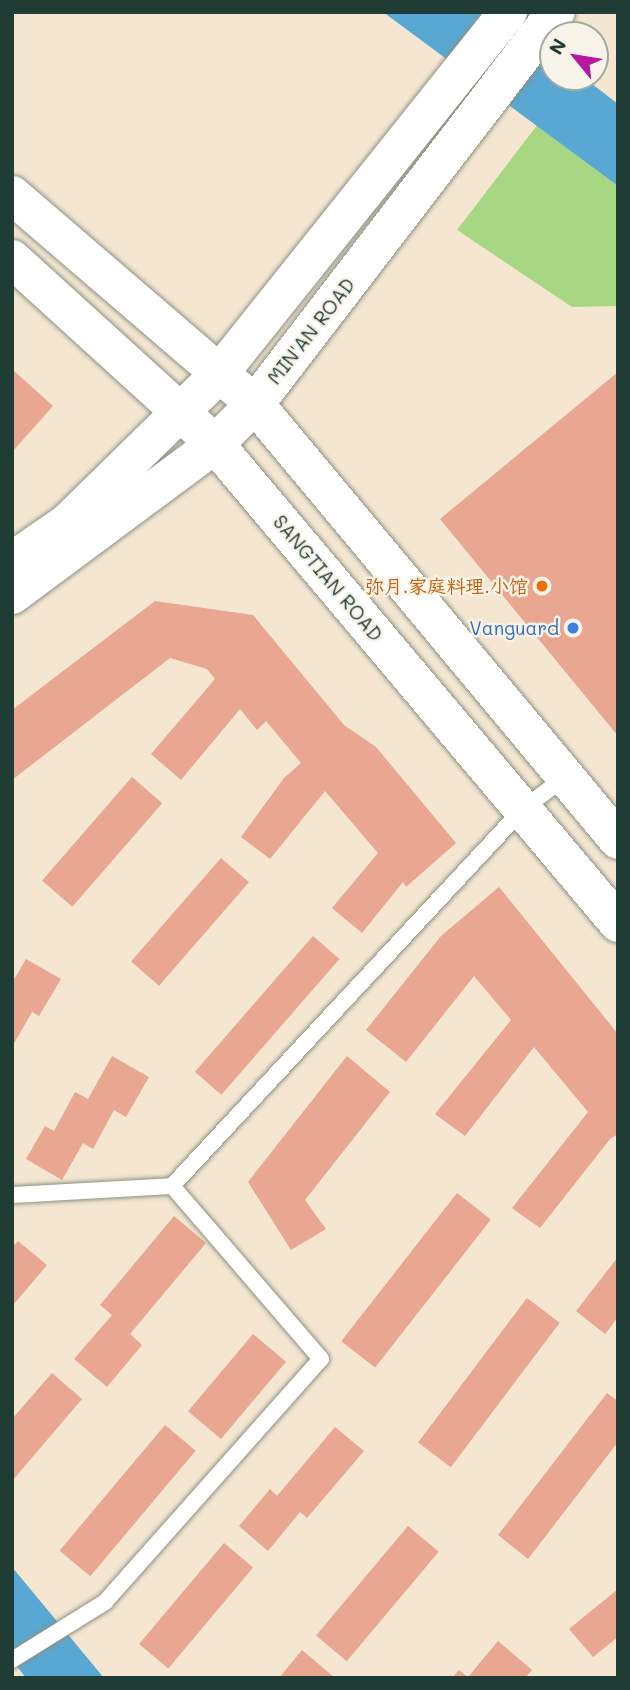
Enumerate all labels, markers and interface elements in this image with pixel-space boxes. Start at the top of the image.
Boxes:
north arrow [539,21,609,91]
text: N [543,34,572,59]
street label: MIN'AN ROAD [263,273,359,389]
street label: SANGTIAN ROAD [269,510,387,646]
place label: 弥月.家庭料理.小馆 [365,575,528,597]
marker: 弥月.家庭料理.小馆 [534,578,550,594]
place label: Vanguard [470,617,559,639]
marker: Vanguard [565,620,581,636]

